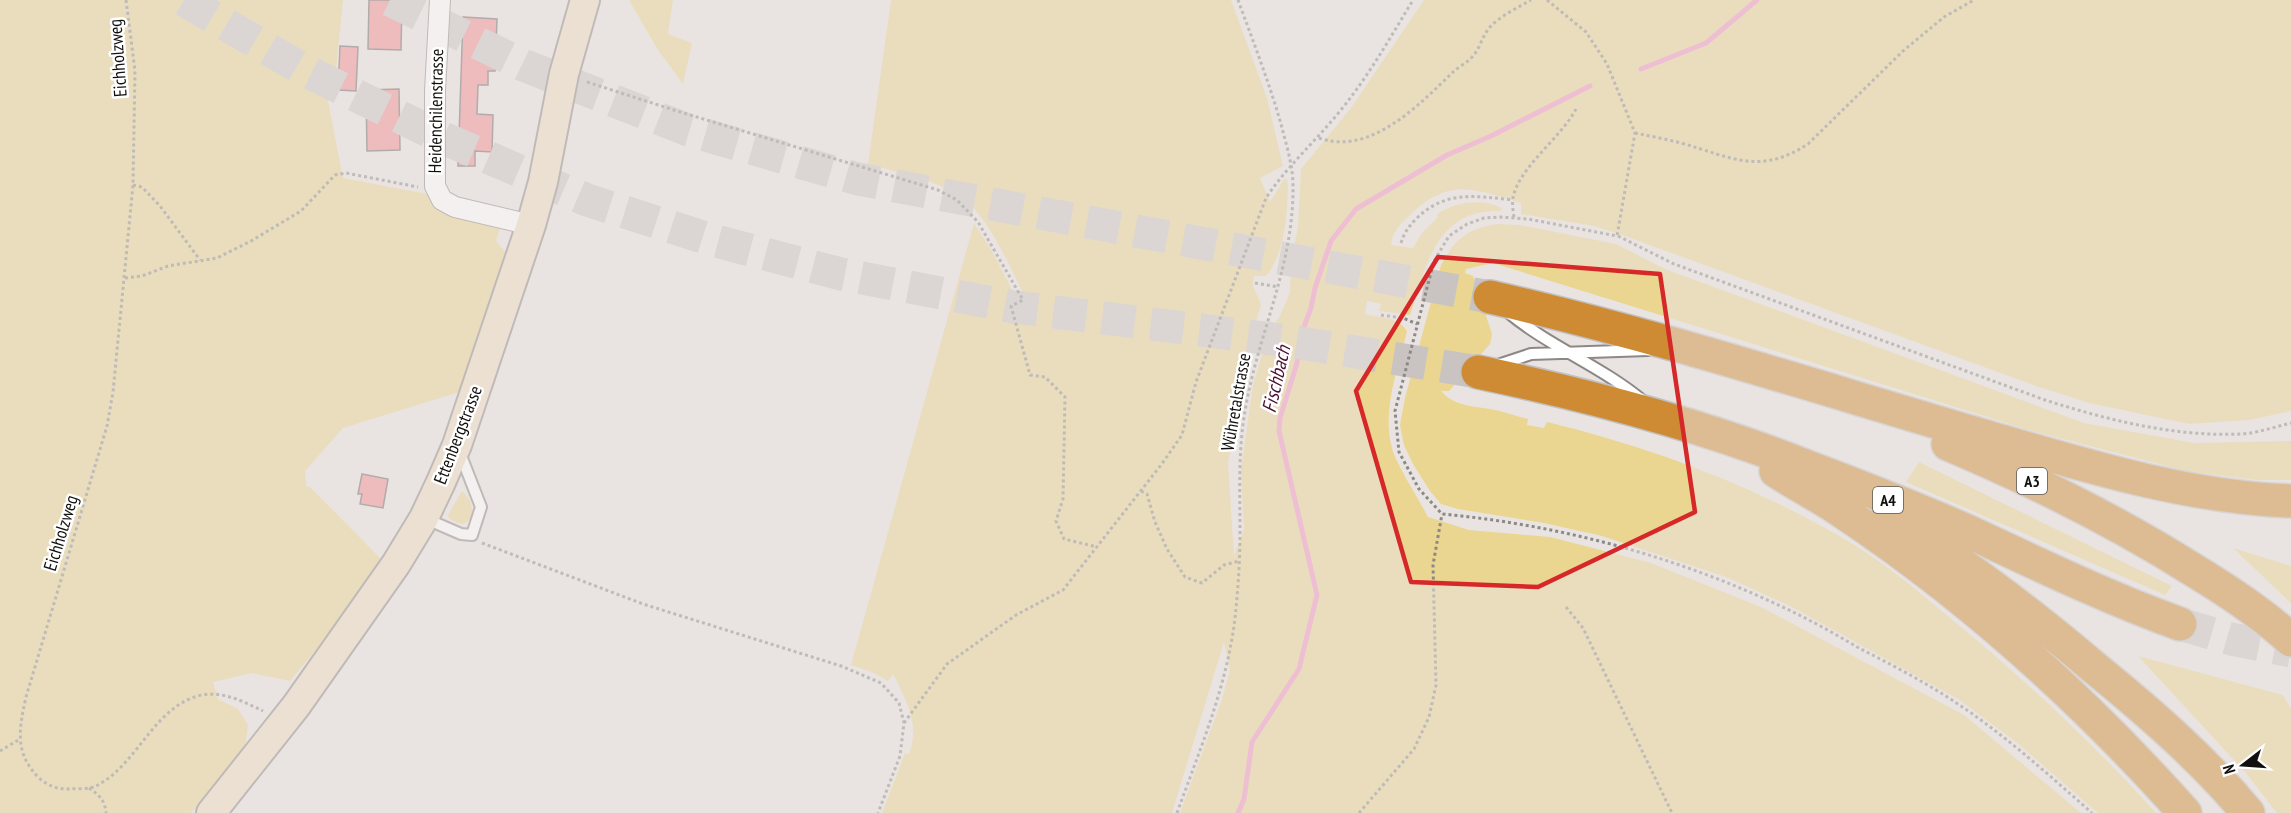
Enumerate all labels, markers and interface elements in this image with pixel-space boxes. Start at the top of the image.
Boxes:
street label: Eichholzweg [103,18,132,98]
street label: Heidenchilenstrasse [423,48,448,174]
water label: Fischbach [1256,342,1297,415]
street label: Wühretalstrasse [1216,351,1255,453]
street label: Ettenbergstrasse [428,382,487,487]
road number: A3 [2017,468,2047,494]
road number: A4 [1873,487,1903,513]
street label: Eichholzweg [38,492,83,573]
north arrow [2213,735,2273,795]
text: N [2218,762,2239,776]

